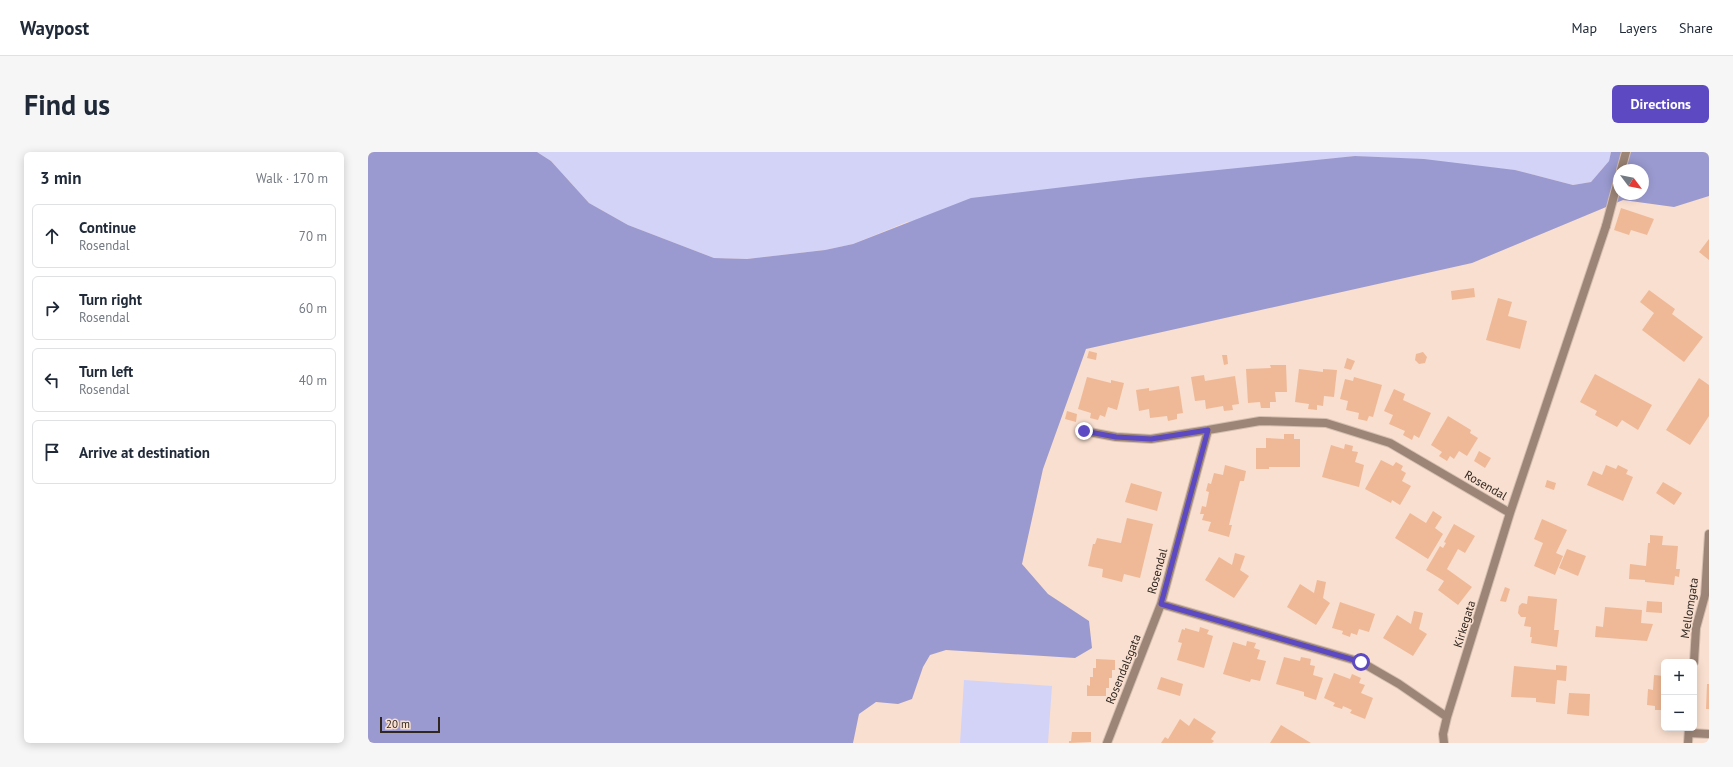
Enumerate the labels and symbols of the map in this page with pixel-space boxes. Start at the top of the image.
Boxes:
north arrow [1613,164,1649,200]
route end [1075,422,1093,440]
street label: Rosendal [1462,467,1510,503]
street label: Rosendal [1144,546,1170,595]
street label: Mellomgata [1677,577,1701,639]
street label: Kirkegata [1450,599,1478,649]
street label: Rosendalsgata [1102,632,1144,706]
route start [1352,653,1370,671]
scale bar [380,715,440,734]

